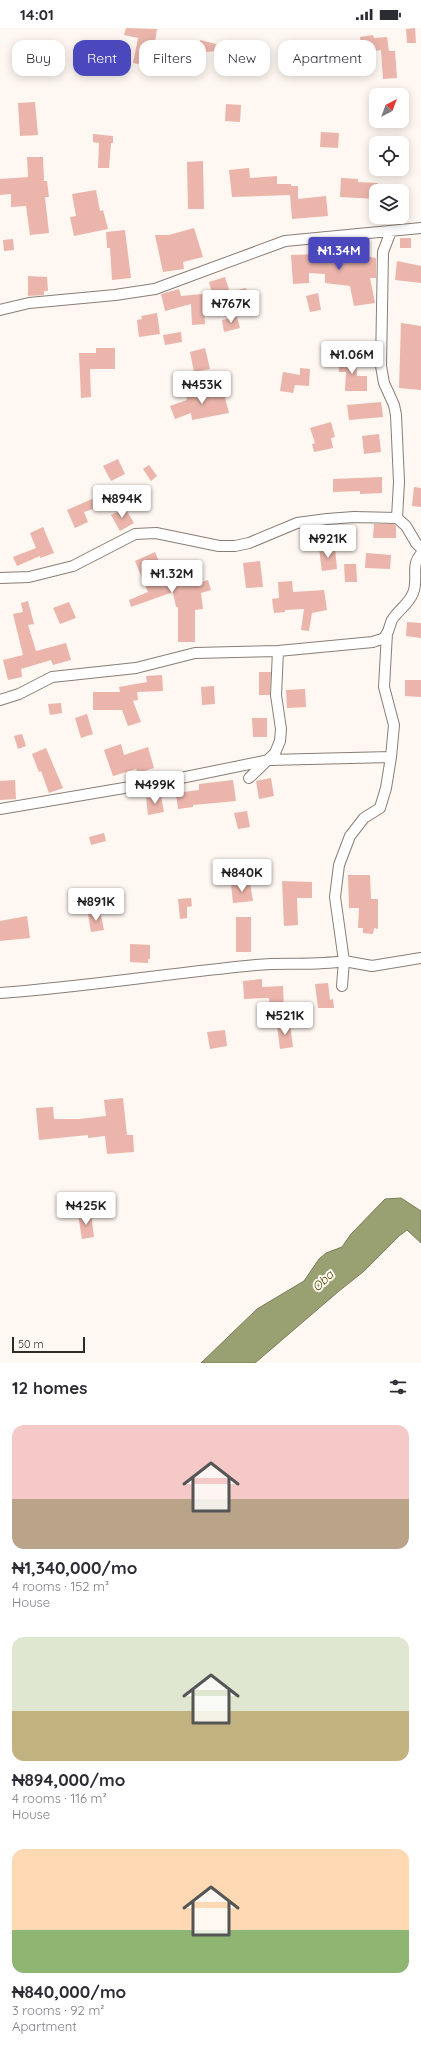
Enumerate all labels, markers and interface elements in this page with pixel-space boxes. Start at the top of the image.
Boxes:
text: 14:01 [20,5,54,24]
chip: Buy [12,40,65,76]
chip: Rent [73,40,131,76]
chip: Filters [139,40,206,76]
chip: New [214,40,270,76]
chip: Apartment [278,40,376,76]
north arrow [369,88,409,128]
map controls [369,88,409,224]
button: locate [369,136,409,176]
button: layers [369,184,409,224]
pin: ₦1.34M [306,237,372,271]
text: ₦1.34M [317,242,361,258]
pin: ₦767K [203,290,259,324]
text: ₦767K [211,295,251,311]
pin: ₦1.06M [319,341,385,375]
text: ₦1.06M [330,346,374,362]
pin: ₦453K [174,371,230,405]
text: ₦453K [182,376,222,392]
pin: ₦894K [94,485,150,519]
text: ₦894K [102,490,142,506]
pin: ₦921K [300,525,356,559]
text: ₦921K [309,530,347,546]
pin: ₦1.32M [139,560,205,594]
text: ₦1.32M [151,565,193,581]
pin: ₦499K [127,771,183,805]
text: ₦499K [135,776,175,792]
pin: ₦840K [214,859,270,893]
text: ₦840K [222,864,262,880]
pin: ₦891K [68,888,124,922]
text: ₦891K [77,893,115,909]
pin: ₦521K [257,1002,313,1036]
text: ₦521K [266,1007,304,1023]
pin: ₦425K [58,1192,114,1226]
text: ₦425K [66,1197,106,1213]
water label: Oba [309,1267,337,1294]
scale bar [12,1335,85,1354]
text: 50 m [18,1337,44,1351]
icon: filters [387,1376,409,1398]
text: 12 homes [12,1377,88,1398]
icon: home [175,1451,247,1523]
text: ₦1,340,000/mo [12,1557,137,1578]
text: 4 rooms · 152 m² [12,1578,109,1594]
text: House [12,1594,50,1610]
icon: home [175,1663,247,1735]
text: ₦894,000/mo [12,1769,125,1790]
text: 4 rooms · 116 m² [12,1790,107,1806]
text: House [12,1806,50,1822]
icon: home [175,1875,247,1947]
text: ₦840,000/mo [12,1981,126,2002]
text: 3 rooms · 92 m² [12,2002,104,2018]
text: Apartment [12,2018,77,2034]

